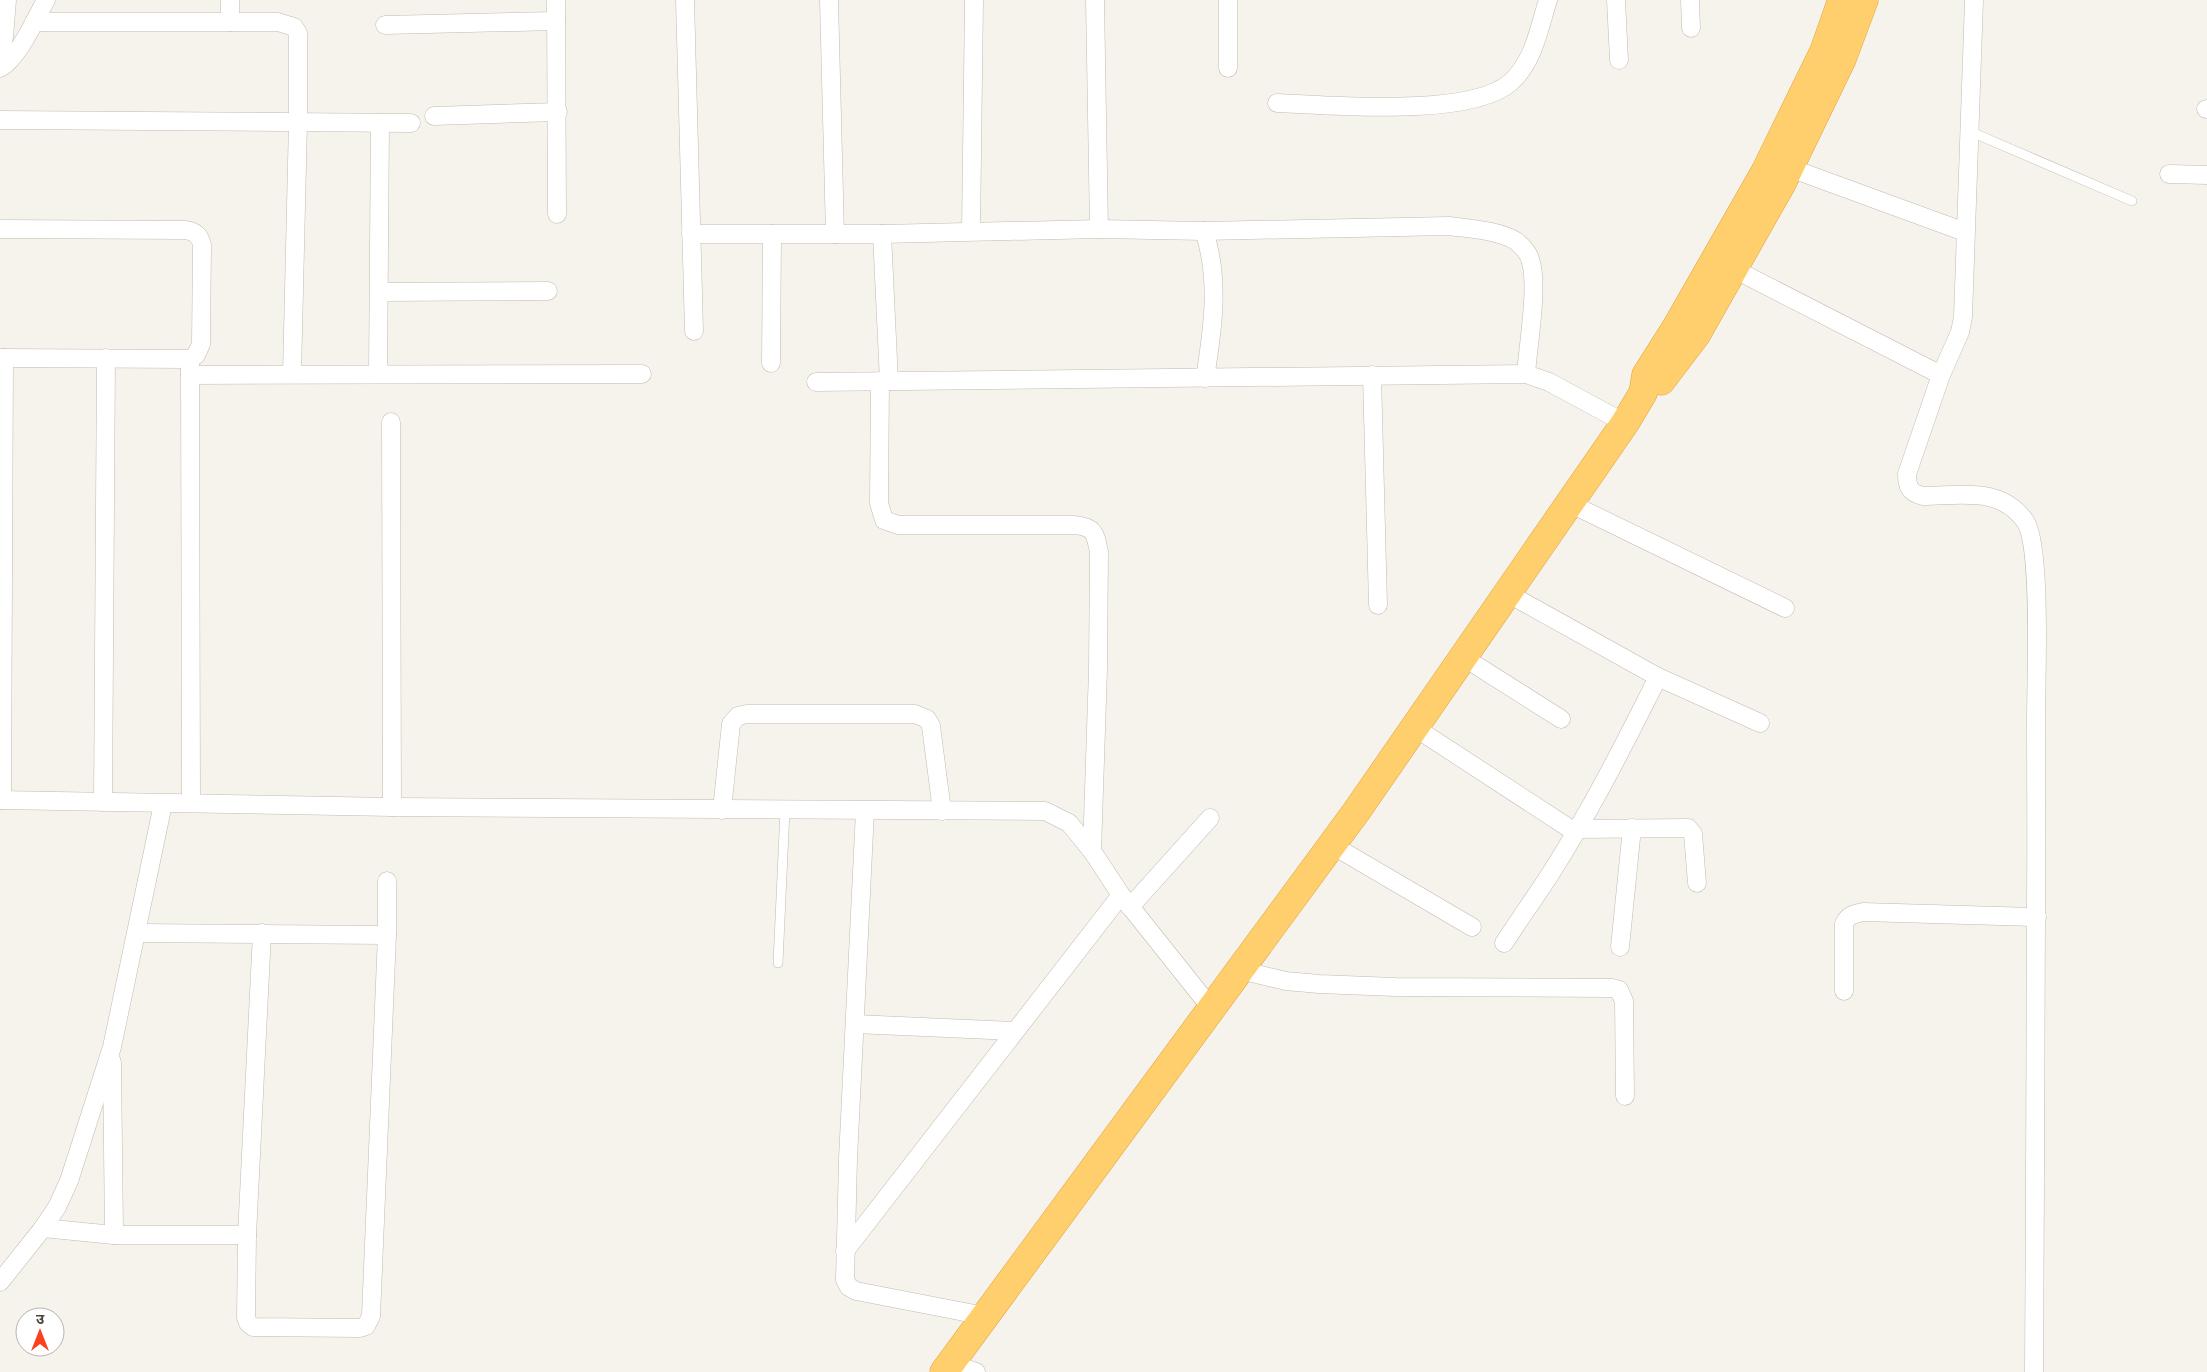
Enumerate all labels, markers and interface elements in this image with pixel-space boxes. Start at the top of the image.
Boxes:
north arrow [15,1307,65,1357]
text: उ [36,1310,45,1328]

